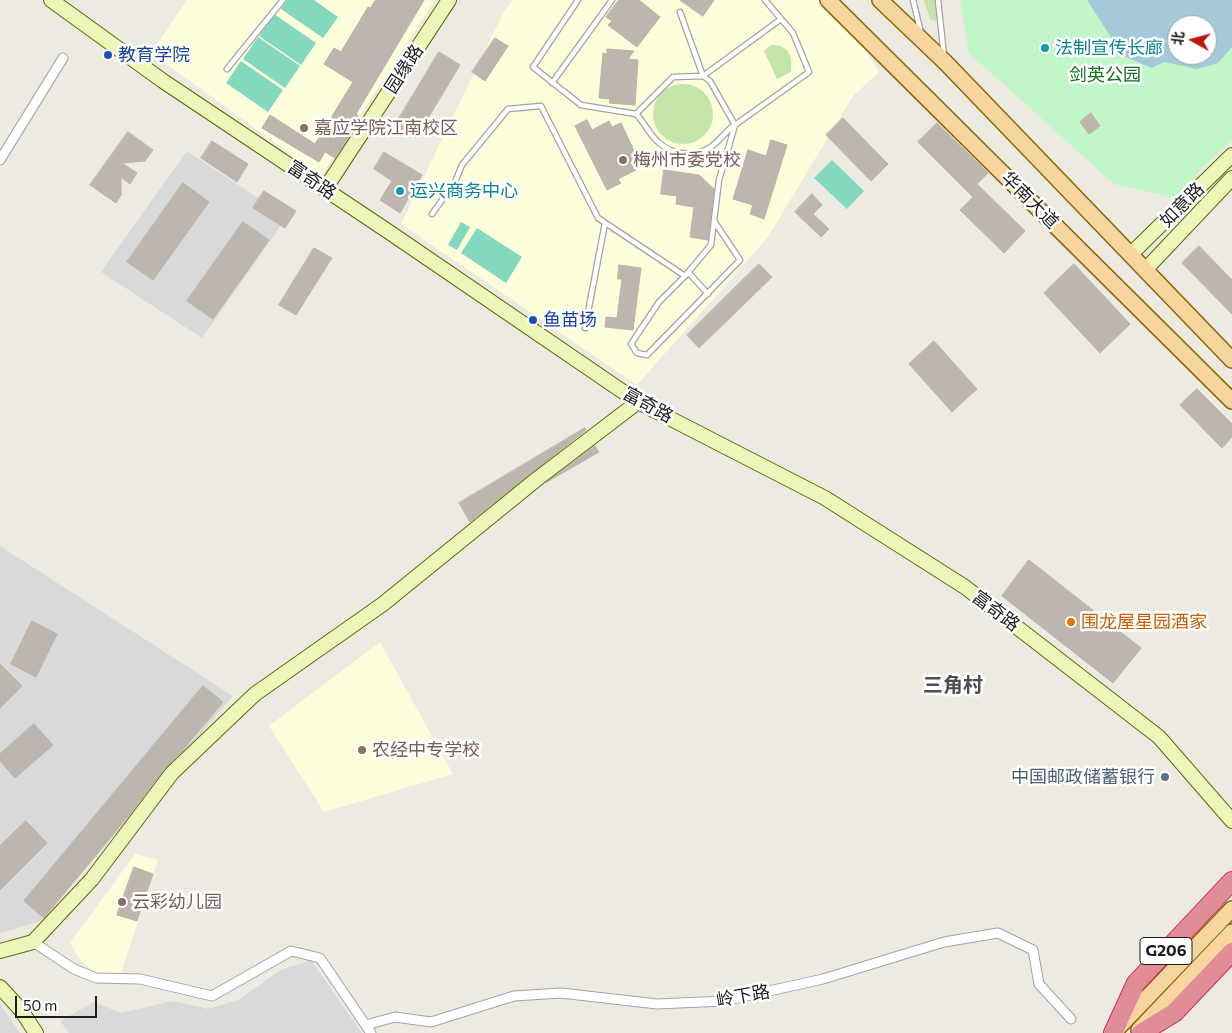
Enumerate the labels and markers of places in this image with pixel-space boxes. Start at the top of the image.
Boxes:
place label: 法制宣传长廊 [1055,37,1163,59]
marker: 法制宣传长廊 [1039,42,1051,54]
place label: 教育学院 [118,44,190,66]
marker: 教育学院 [102,49,114,61]
place label: 嘉应学院江南校区 [314,117,458,139]
marker: 嘉应学院江南校区 [298,122,310,134]
place label: 梅州市委党校 [633,149,741,171]
marker: 梅州市委党校 [617,154,629,166]
place label: 运兴商务中心 [410,180,518,202]
marker: 运兴商务中心 [394,185,406,197]
place label: 鱼苗场 [543,309,597,331]
marker: 鱼苗场 [527,314,539,326]
place label: 围龙屋星园酒家 [1081,611,1207,633]
marker: 围龙屋星园酒家 [1065,616,1077,628]
place label: 农经中专学校 [372,739,480,761]
marker: 农经中专学校 [356,744,368,756]
place label: 中国邮政储蓄银行 [1011,766,1155,788]
marker: 中国邮政储蓄银行 [1159,771,1171,783]
place label: 云彩幼儿园 [132,891,222,913]
marker: 云彩幼儿园 [116,896,128,908]

